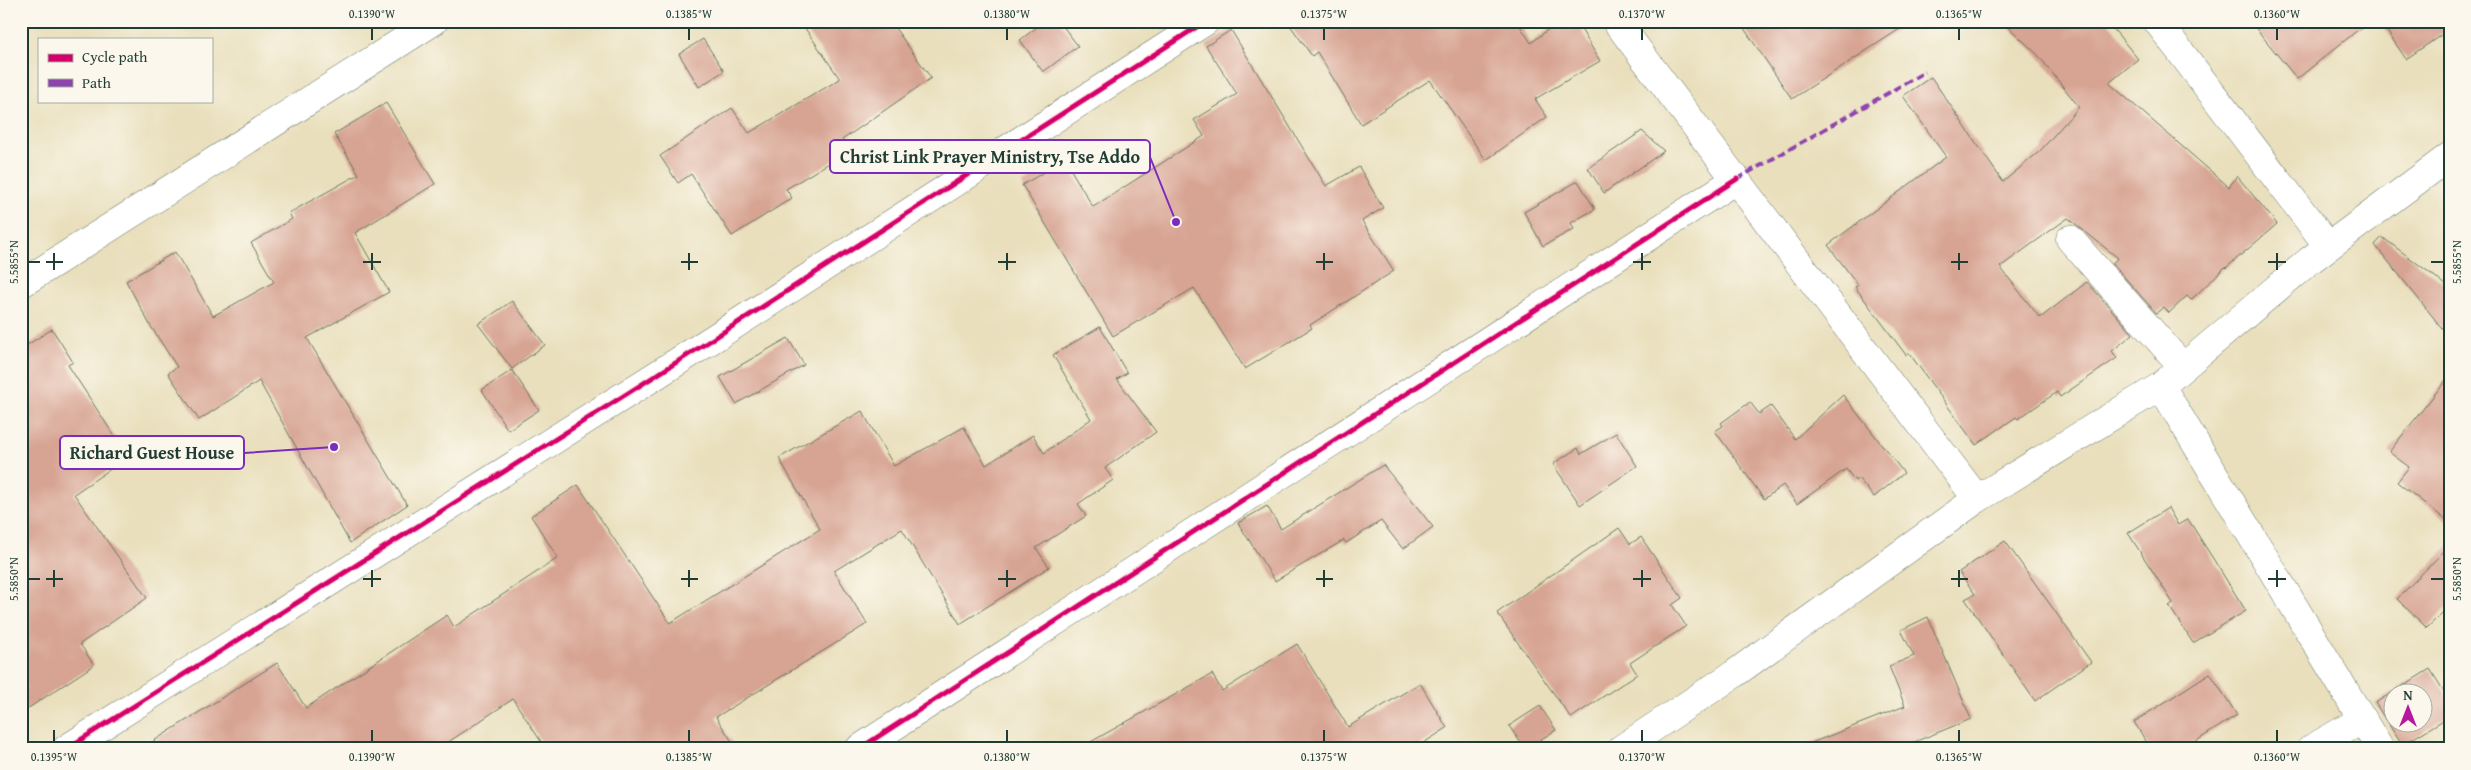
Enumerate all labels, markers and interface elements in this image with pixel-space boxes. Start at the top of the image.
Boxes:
text: 0.1390°W [349,5,396,22]
text: 0.1385°W [666,5,713,22]
text: 0.1380°W [984,5,1031,22]
text: 0.1375°W [1301,5,1348,22]
text: 0.1370°W [1619,5,1666,22]
text: 0.1365°W [1936,5,1983,22]
text: 0.1360°W [2254,5,2301,22]
legend [38,38,212,102]
text: Cycle path [82,46,148,67]
text: Path [82,72,111,93]
callout: Christ Link Prayer Ministry, Tse Addo [830,140,1150,173]
text: Christ Link Prayer Ministry, Tse Addo [840,143,1141,170]
text: 5.5855°N [5,240,22,284]
text: 5.5855°N [2448,240,2465,284]
callout: Richard Guest House [60,436,244,469]
text: Richard Guest House [70,439,234,466]
text: 5.5850°N [5,557,22,601]
text: 5.5850°N [2448,557,2465,601]
north arrow [2384,682,2434,732]
text: N [2403,685,2413,705]
text: 0.1395°W [31,748,78,765]
text: 0.1390°W [349,748,396,765]
text: 0.1385°W [666,748,713,765]
text: 0.1380°W [984,748,1031,765]
text: 0.1375°W [1301,748,1348,765]
text: 0.1370°W [1619,748,1666,765]
text: 0.1365°W [1936,748,1983,765]
text: 0.1360°W [2254,748,2301,765]

